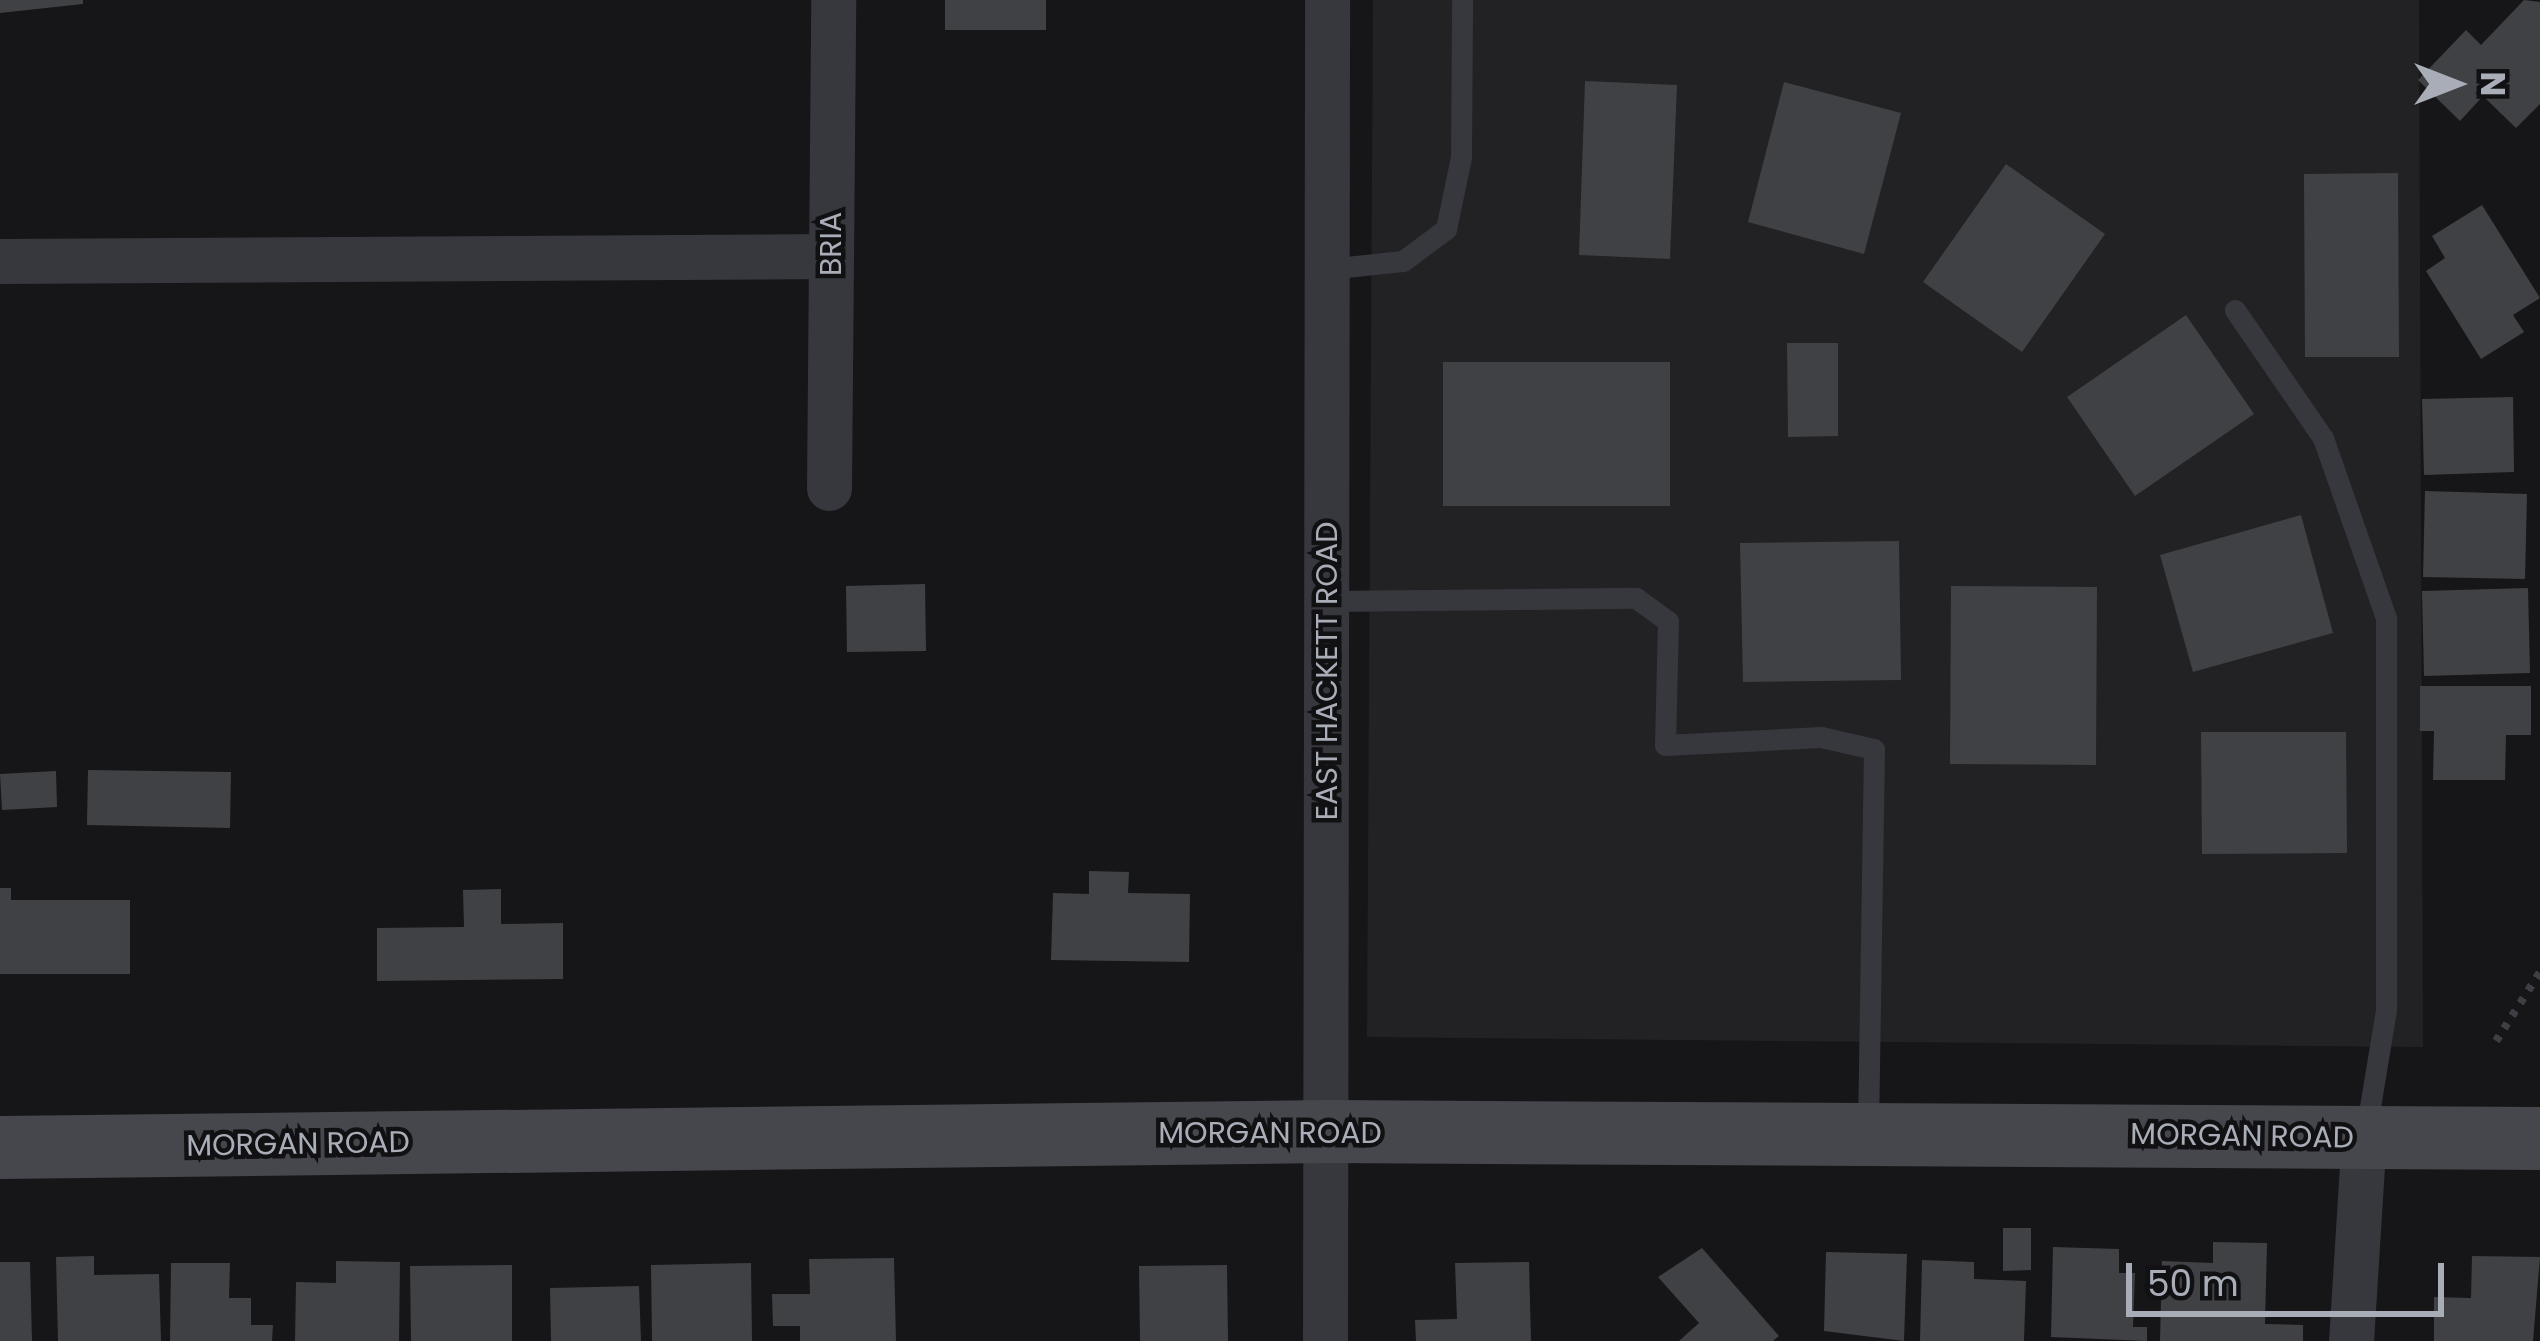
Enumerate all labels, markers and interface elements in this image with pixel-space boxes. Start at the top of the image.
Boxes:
north arrow [2396,24,2516,144]
text: N [2469,72,2516,96]
street label: BRIA [813,212,849,276]
street label: EAST HACKETT ROAD [1309,522,1345,820]
street label: MORGAN ROAD [1158,1115,1382,1151]
street label: MORGAN ROAD [2130,1116,2354,1156]
street label: MORGAN ROAD [186,1124,410,1164]
scale bar [2132,1239,2450,1313]
text: 50 m [2147,1258,2239,1309]

